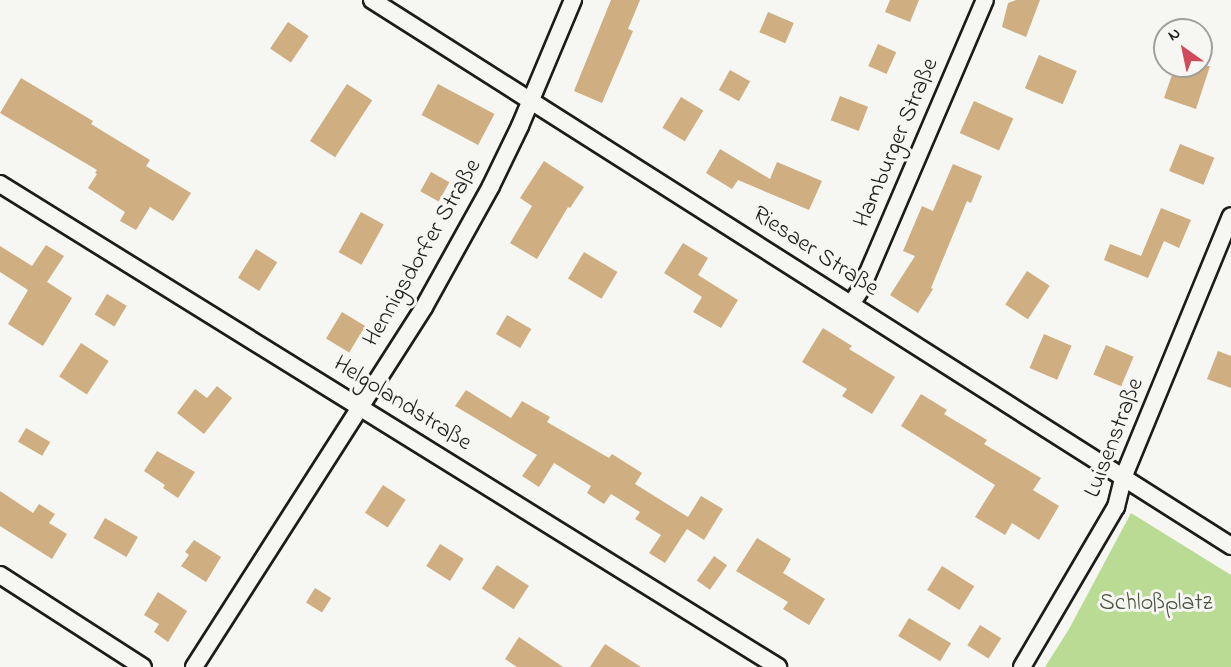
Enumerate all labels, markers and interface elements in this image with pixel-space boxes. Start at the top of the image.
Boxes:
north arrow [1153,18,1213,78]
text: N [1163,22,1185,48]
street label: Hamburger Straße [848,54,946,232]
street label: Hennigsdorfer Straße [358,154,488,352]
street label: Riesaer Straße [746,200,884,304]
street label: Helgolandstraße [328,350,476,458]
street label: Luisenstraße [1079,374,1151,502]
park label: Schloßplatz [1099,590,1213,618]

